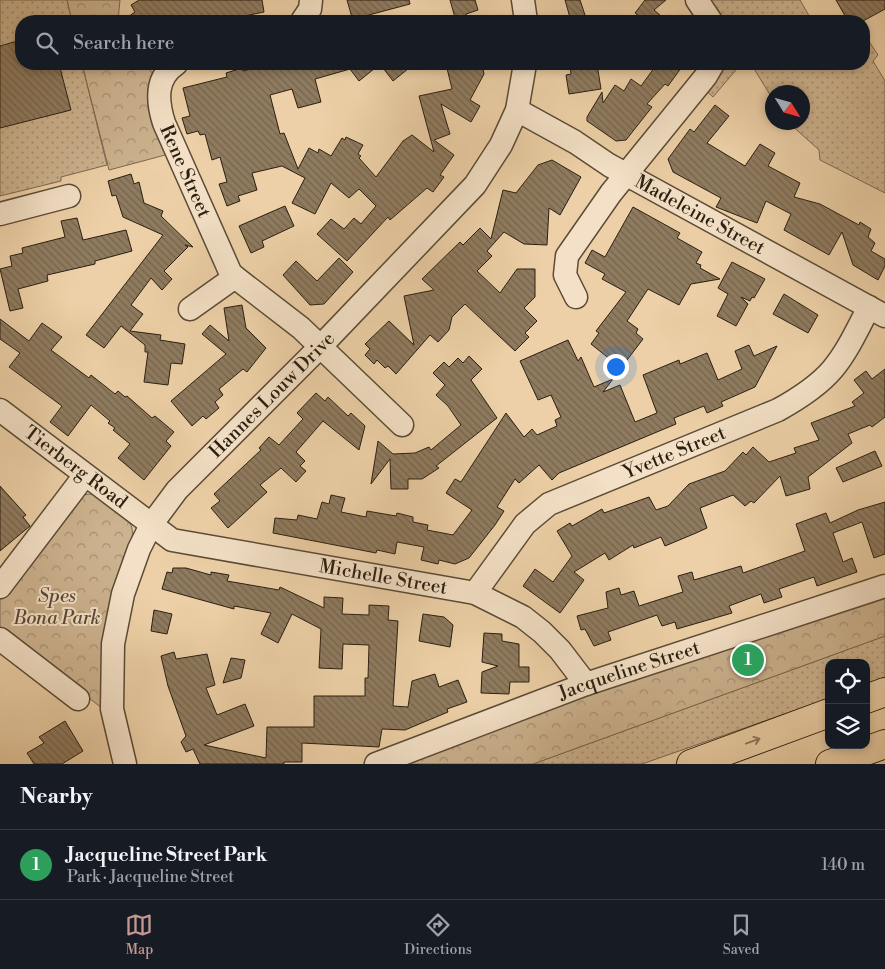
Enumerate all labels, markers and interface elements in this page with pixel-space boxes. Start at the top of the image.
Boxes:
search box [15,15,870,70]
icon: search [33,29,61,57]
text: Search here [73,31,174,55]
north arrow [765,85,810,130]
street label: Rene Street [154,121,217,222]
street label: Madeleine Street [631,169,770,260]
street label: Hannes Louw Drive [204,327,340,463]
your location [603,354,629,380]
street label: Tierberg Road [19,420,132,514]
street label: Yvette Street [619,421,730,485]
street label: Michelle Street [317,554,450,600]
park label: Spes Bona Park [13,584,100,630]
street label: Jacqueline Street [554,635,703,706]
pin: 1 [732,641,764,679]
map controls [825,659,870,749]
button: locate [825,659,870,704]
button: layers [825,704,870,749]
one-way arrow [745,736,760,745]
text: Nearby [20,784,93,810]
text: Jacqueline Street Park [67,843,267,867]
text: 1 [32,855,40,875]
text: 140 m [821,855,865,875]
text: Park · Jacqueline Street [67,867,234,887]
tab: Map [125,911,153,959]
tab: Directions [404,911,472,959]
tab: Saved [723,911,760,959]

